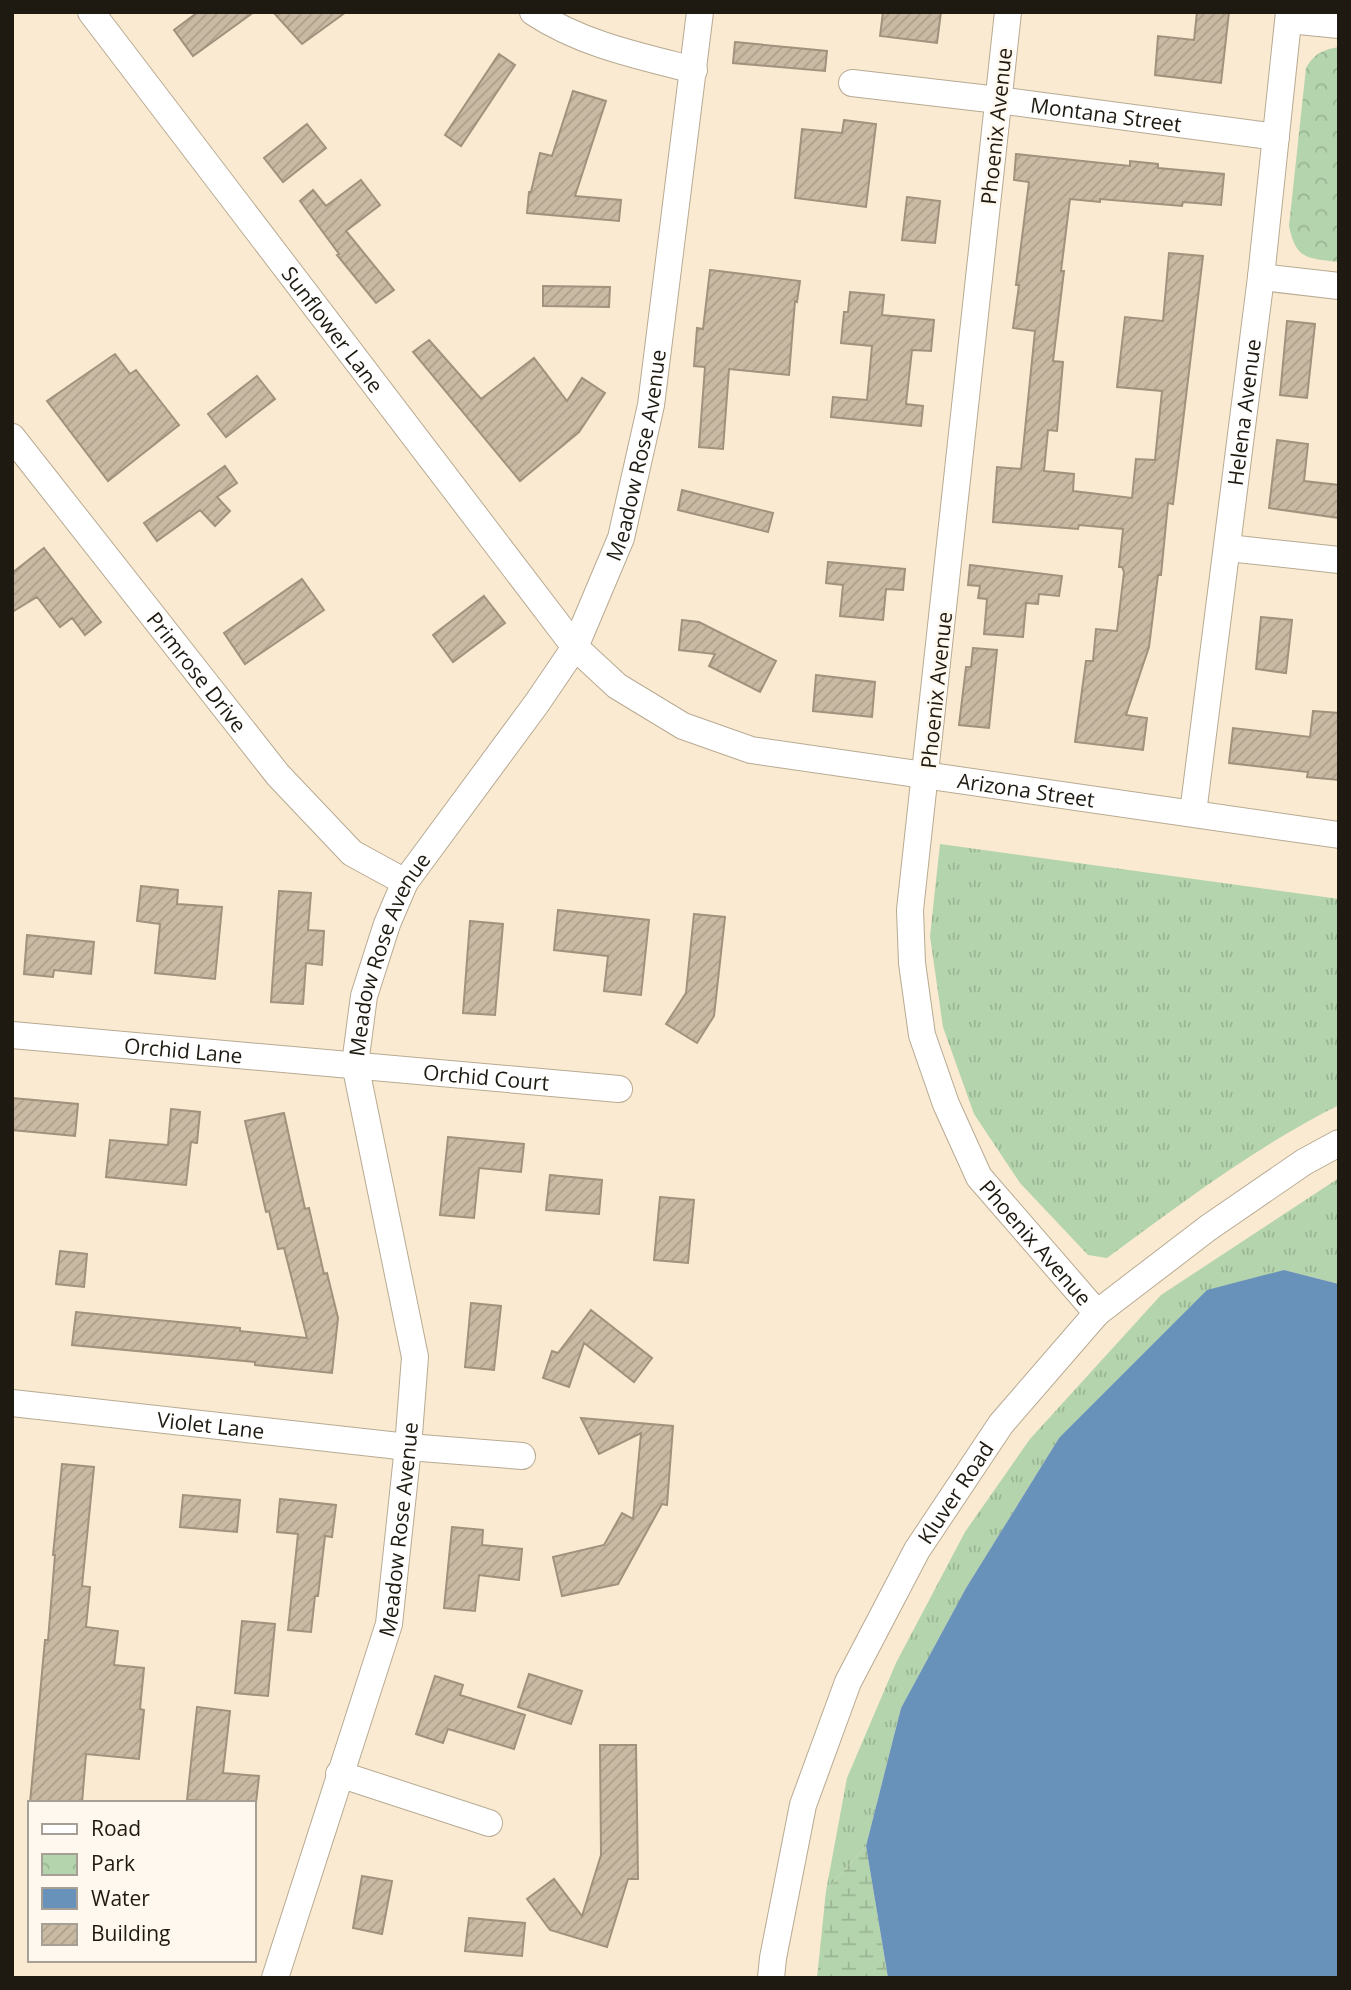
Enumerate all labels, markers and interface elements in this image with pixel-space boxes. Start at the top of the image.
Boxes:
street label: Phoenix Avenue [974,46,1018,206]
street label: Montana Street [1029,90,1183,138]
street label: Sunflower Lane [276,260,390,398]
street label: Helena Avenue [1221,337,1267,487]
street label: Meadow Rose Avenue [599,348,672,565]
street label: Primrose Drive [141,606,253,738]
street label: Phoenix Avenue [914,610,958,770]
street label: Arizona Street [956,766,1097,814]
street label: Meadow Rose Avenue [342,847,436,1058]
street label: Orchid Lane [123,1031,244,1069]
street label: Orchid Court [422,1058,550,1097]
street label: Phoenix Avenue [974,1174,1098,1311]
street label: Violet Lane [156,1405,266,1445]
street label: Meadow Rose Avenue [372,1421,424,1640]
street label: Kluver Road [911,1436,1000,1549]
legend [28,1801,256,1962]
text: Road [91,1814,141,1842]
text: Park [91,1849,135,1877]
text: Water [91,1884,150,1912]
text: Building [91,1919,170,1947]

